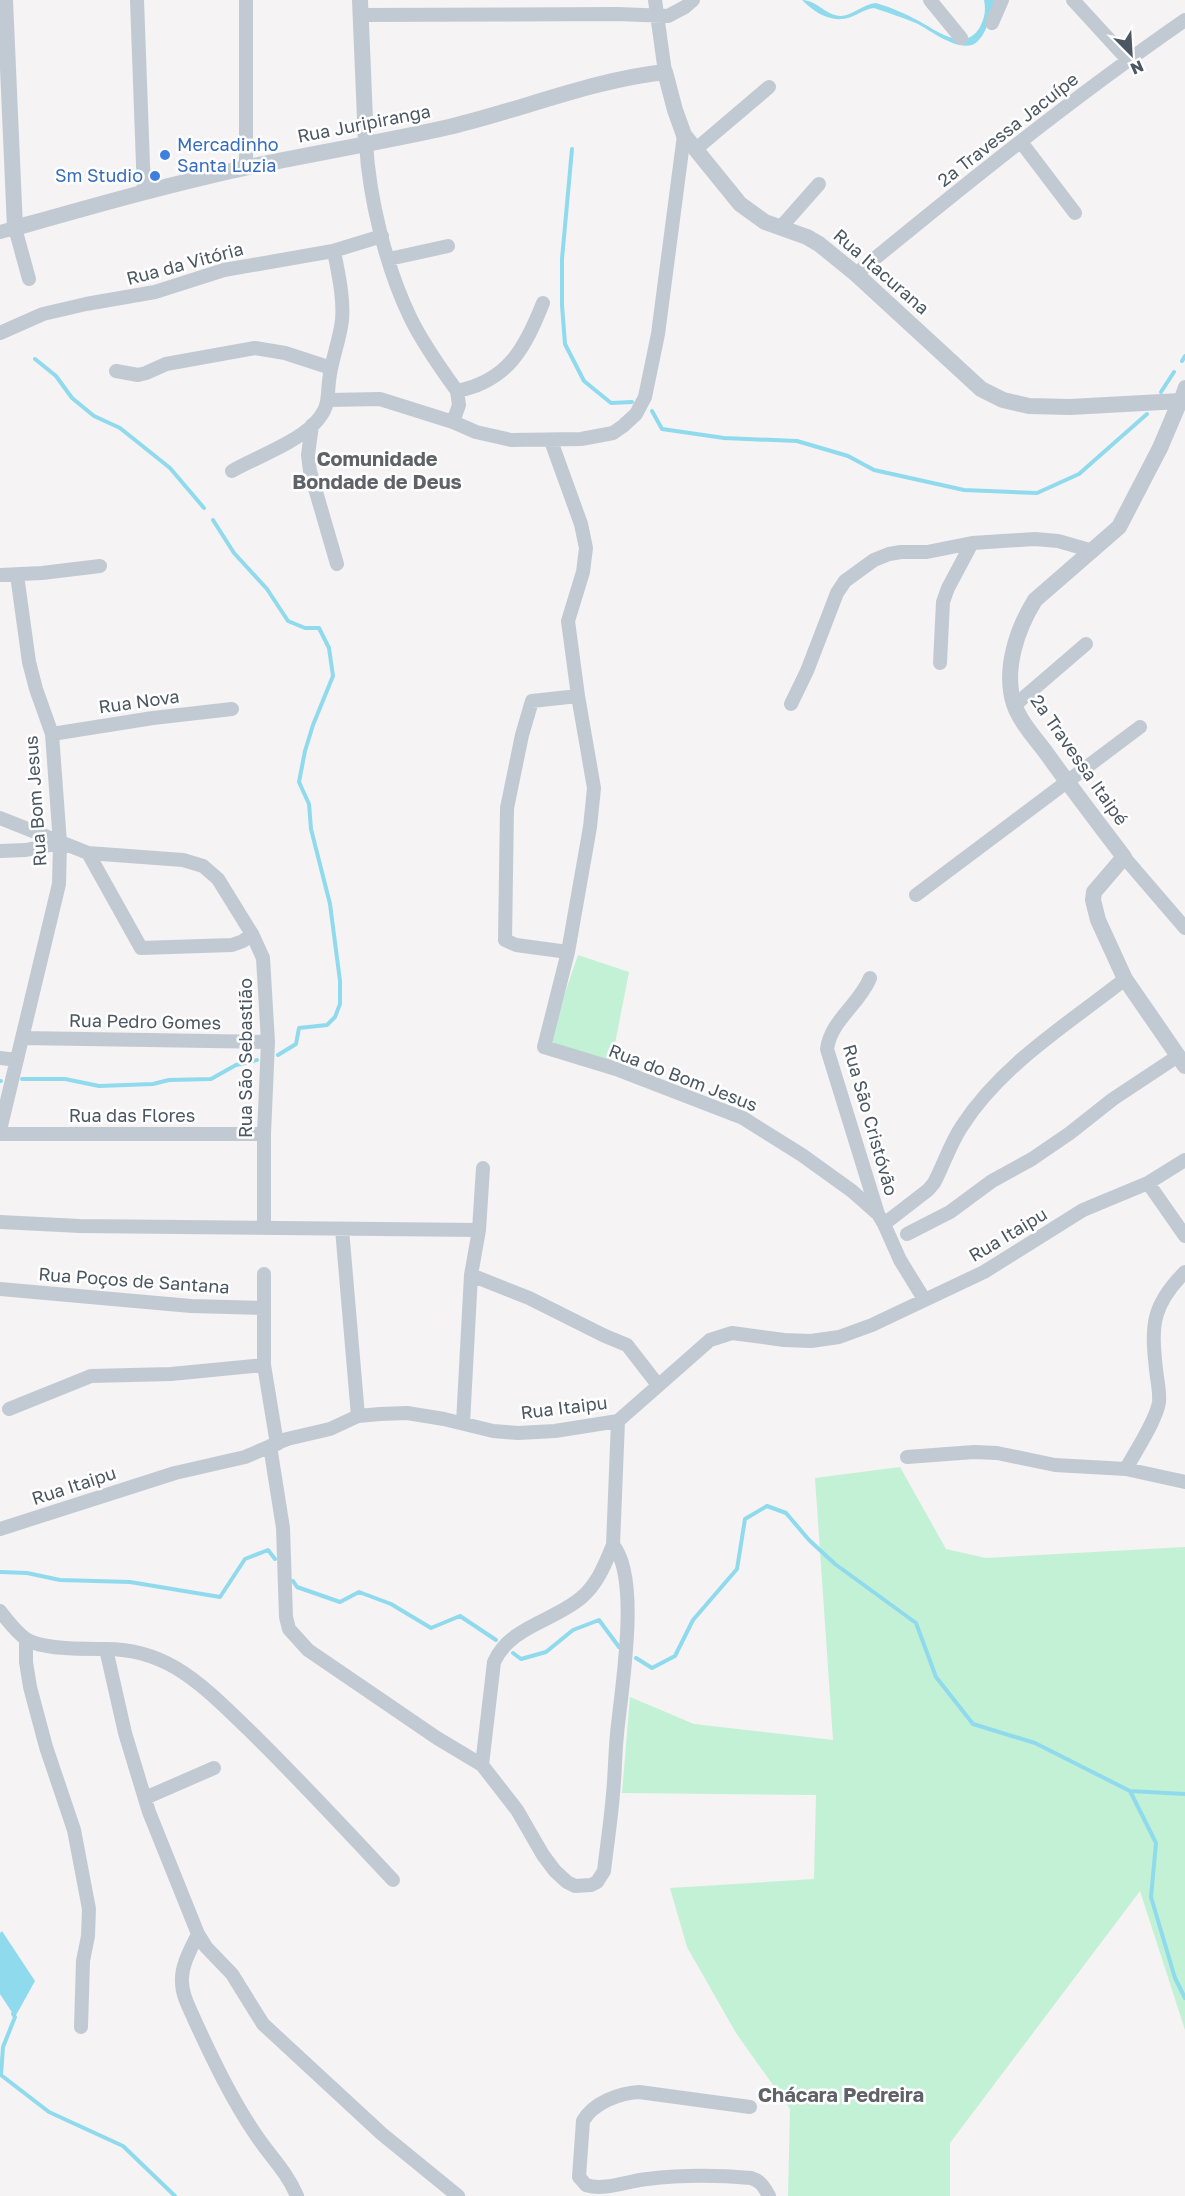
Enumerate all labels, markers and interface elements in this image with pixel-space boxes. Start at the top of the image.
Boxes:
north arrow [1101,24,1161,84]
text: N [1127,56,1147,79]
street label: 2ª Travessa Jacuípe [933,67,1082,191]
street label: Rua Juripiranga [295,99,432,147]
place label: Mercadinho Santa Luzia [177,133,279,176]
marker: Mercadinho Santa Luzia [158,148,172,162]
place label: Sm Studio [55,164,143,186]
marker: Sm Studio [148,169,162,183]
street label: Rua Itacurana [829,224,934,319]
street label: Rua da Vitória [124,237,246,289]
district label: Comunidade Bondade de Deus [292,446,462,493]
street label: Rua Nova [97,684,181,718]
street label: 2ª Travessa Itaipé [1026,690,1133,829]
street label: Rua Bom Jesus [19,735,51,867]
street label: Rua São Sebastião [234,978,256,1138]
street label: Rua Pedro Gomes [69,1009,221,1033]
street label: Rua do Bom Jesus [606,1039,761,1116]
street label: Rua São Cristóvão [839,1042,903,1198]
street label: Rua das Flores [69,1104,195,1126]
street label: Rua Itaipu [964,1202,1051,1266]
street label: Rua Poços de Santana [38,1262,230,1298]
street label: Rua Itaipu [519,1391,609,1423]
street label: Rua Itaipu [29,1461,119,1509]
district label: Chácara Pedreira [758,2082,924,2106]

